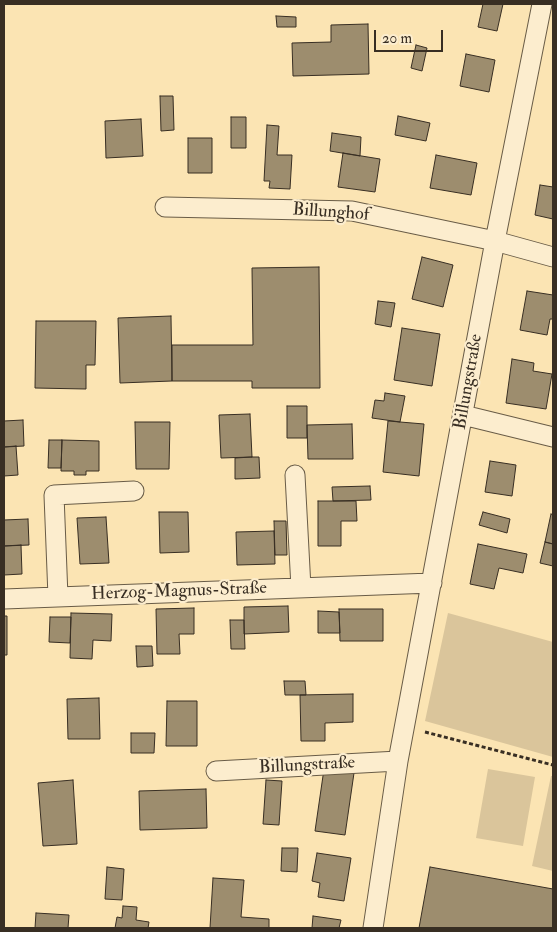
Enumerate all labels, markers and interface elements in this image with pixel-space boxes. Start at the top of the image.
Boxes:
scale bar [377,20,446,52]
text: 20 m [382,29,412,48]
street label: Billunghof [292,200,370,226]
street label: Billungstraße [450,333,488,431]
street label: Herzog-Magnus-Straße [91,578,267,606]
street label: Billungstraße [258,753,356,779]

